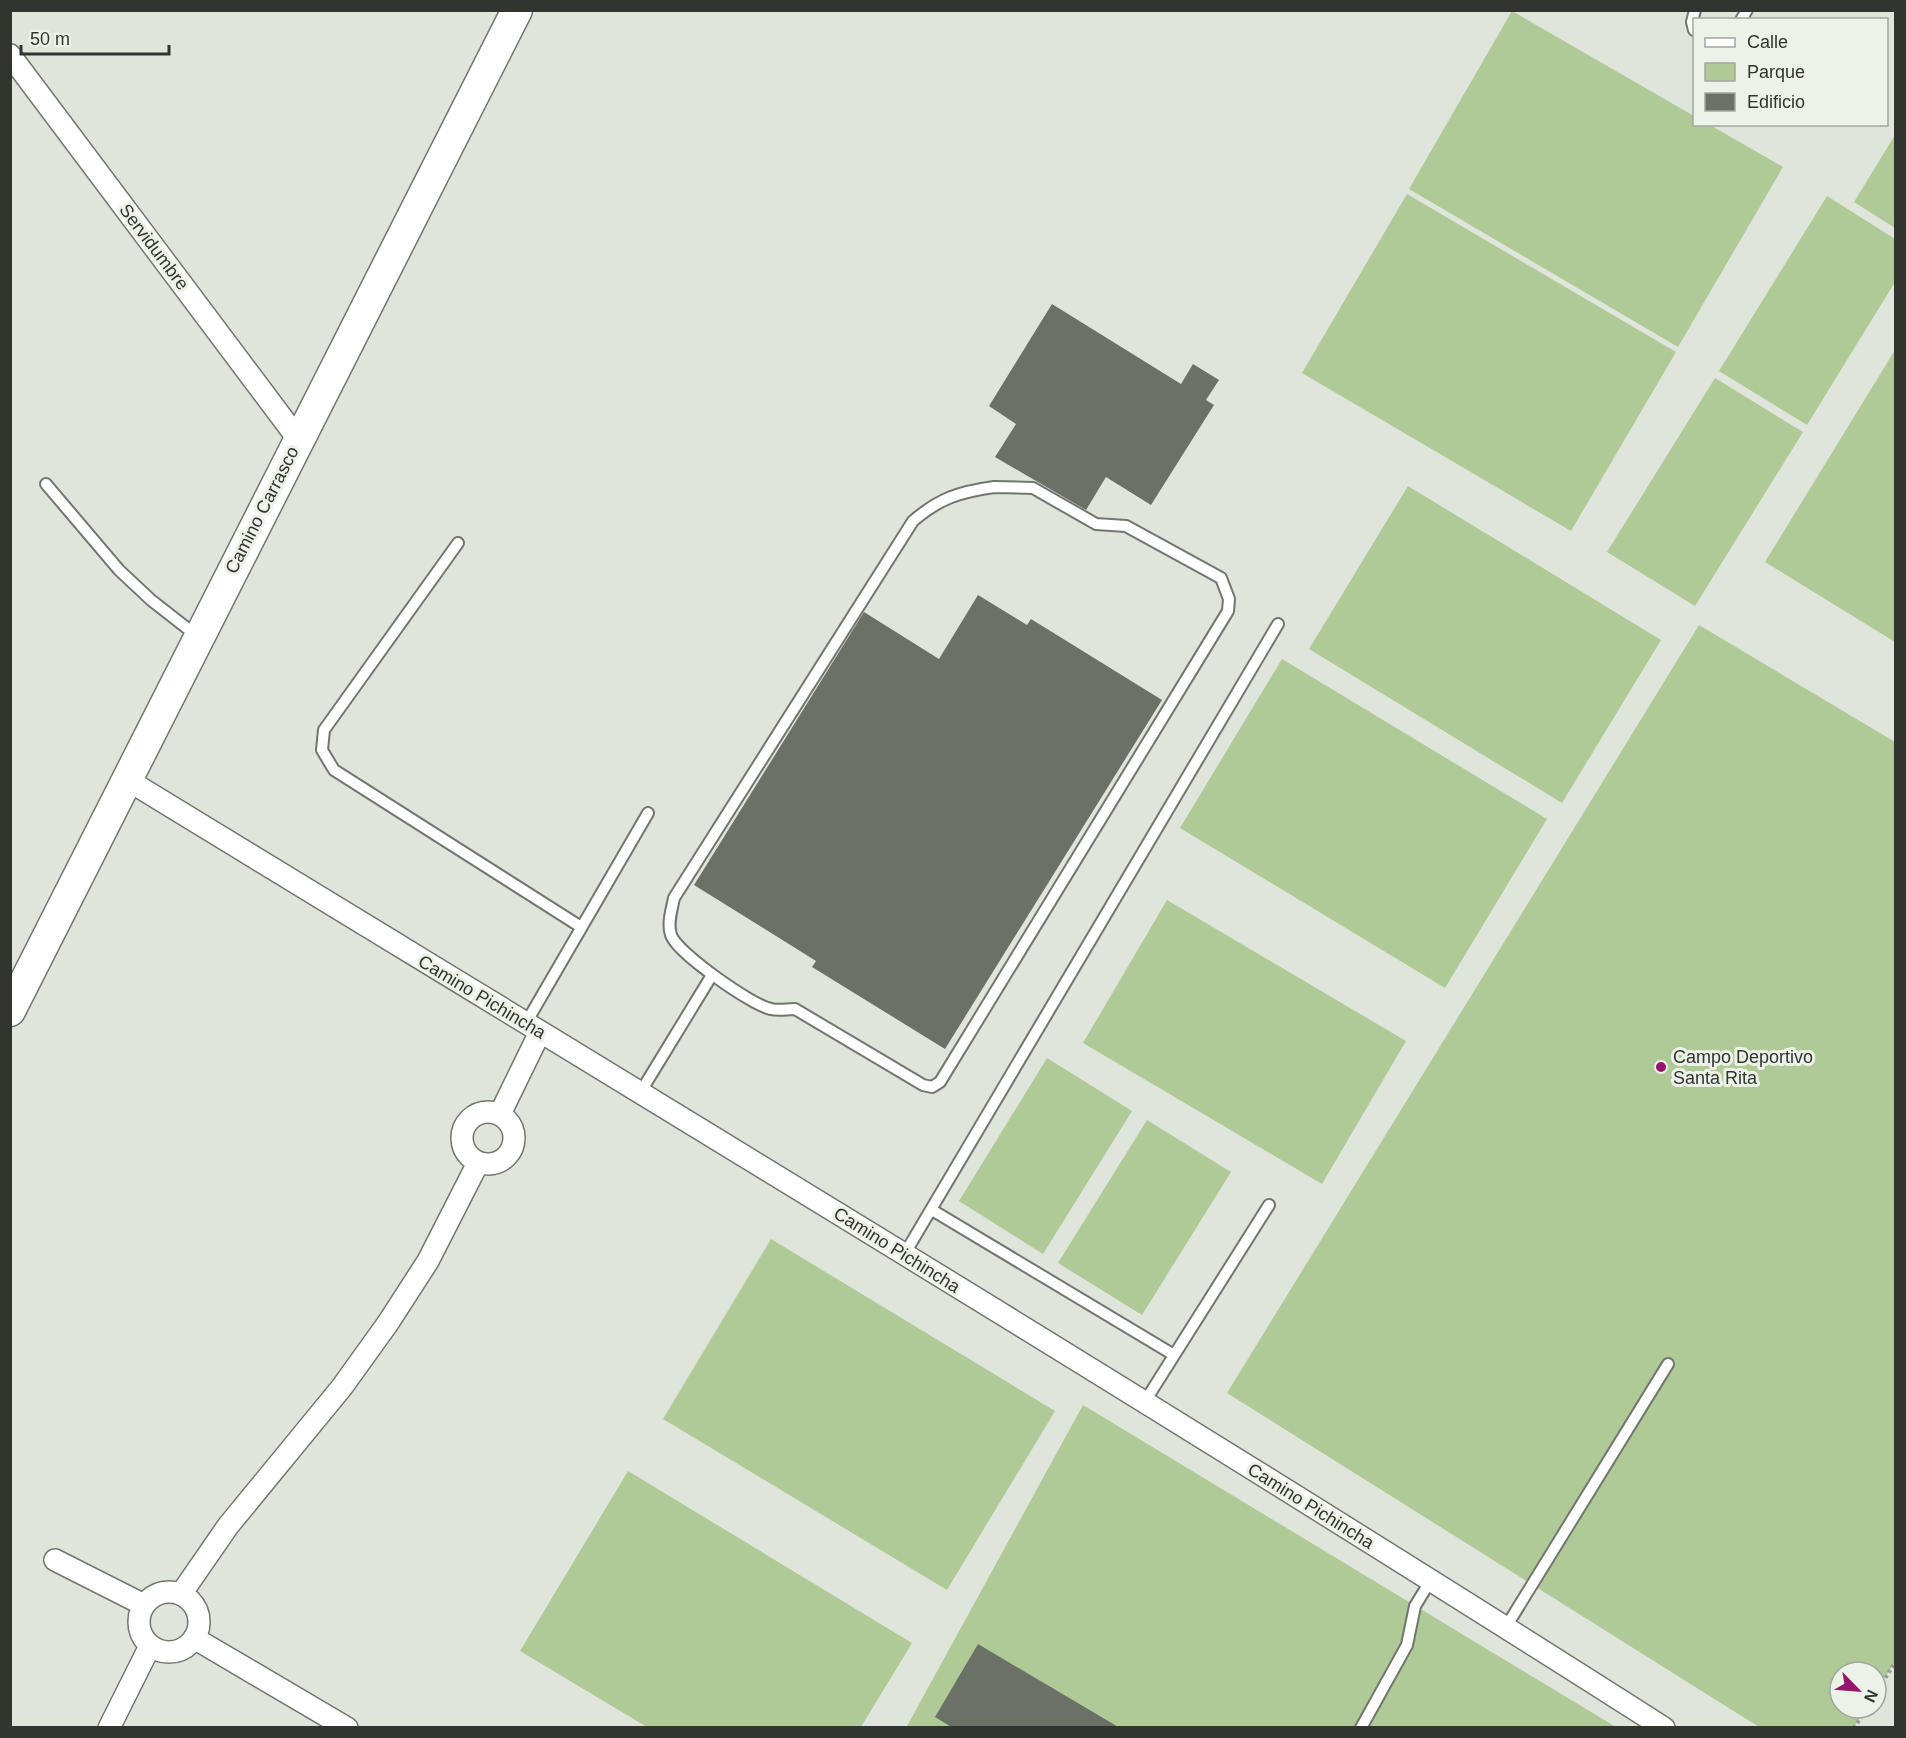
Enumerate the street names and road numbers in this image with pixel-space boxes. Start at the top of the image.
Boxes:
street label: Servidumbre [115,200,193,294]
street label: Camino Carrasco [221,443,303,577]
street label: Camino Pichincha [415,951,550,1043]
street label: Camino Pichincha [830,1203,965,1297]
street label: Camino Pichincha [1244,1459,1379,1553]

